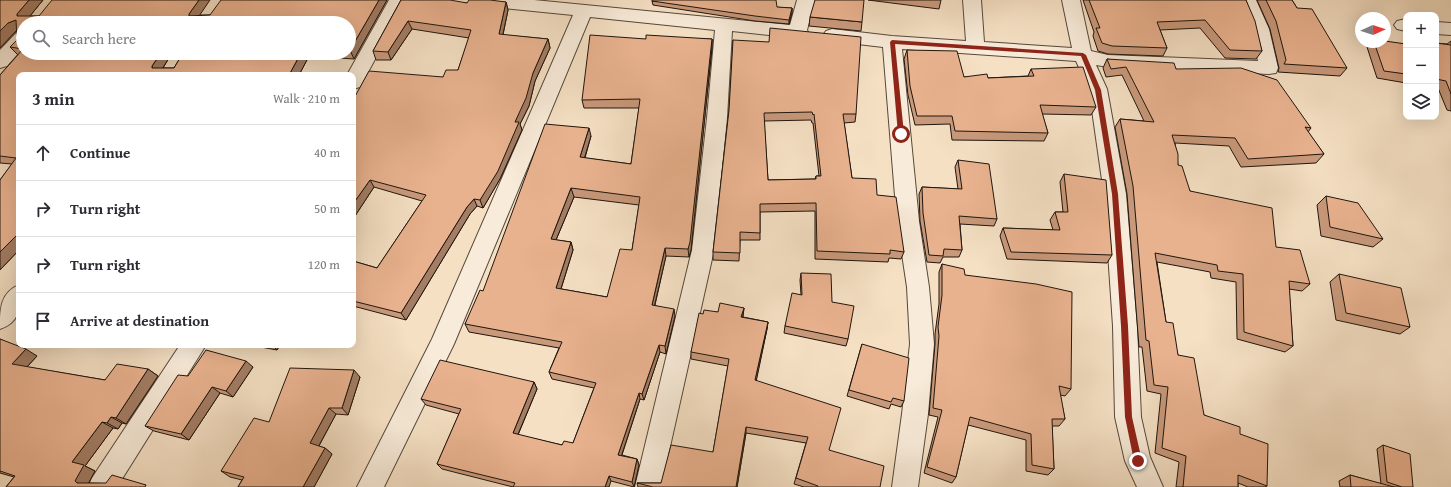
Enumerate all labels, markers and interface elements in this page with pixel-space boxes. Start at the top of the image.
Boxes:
north arrow [1355,12,1391,48]
map controls [1403,12,1439,120]
button: + [1403,12,1439,48]
search box [16,16,356,60]
icon: search [30,27,52,49]
text: Search here [62,28,136,49]
button: − [1403,48,1439,84]
button: layers [1403,84,1439,120]
text: 3 min [32,86,74,111]
text: Walk · 210 m [273,89,340,108]
route start [892,125,910,143]
icon: ahead [32,142,54,164]
text: Continue [70,142,131,163]
text: 40 m [314,143,340,162]
icon: right [32,198,54,220]
text: Turn right [70,198,141,219]
text: 50 m [314,199,340,218]
icon: right [32,254,54,276]
text: Turn right [70,254,141,275]
text: 120 m [308,255,340,274]
icon: arrive [32,310,54,332]
text: Arrive at destination [70,310,209,331]
route end [1129,452,1147,470]

